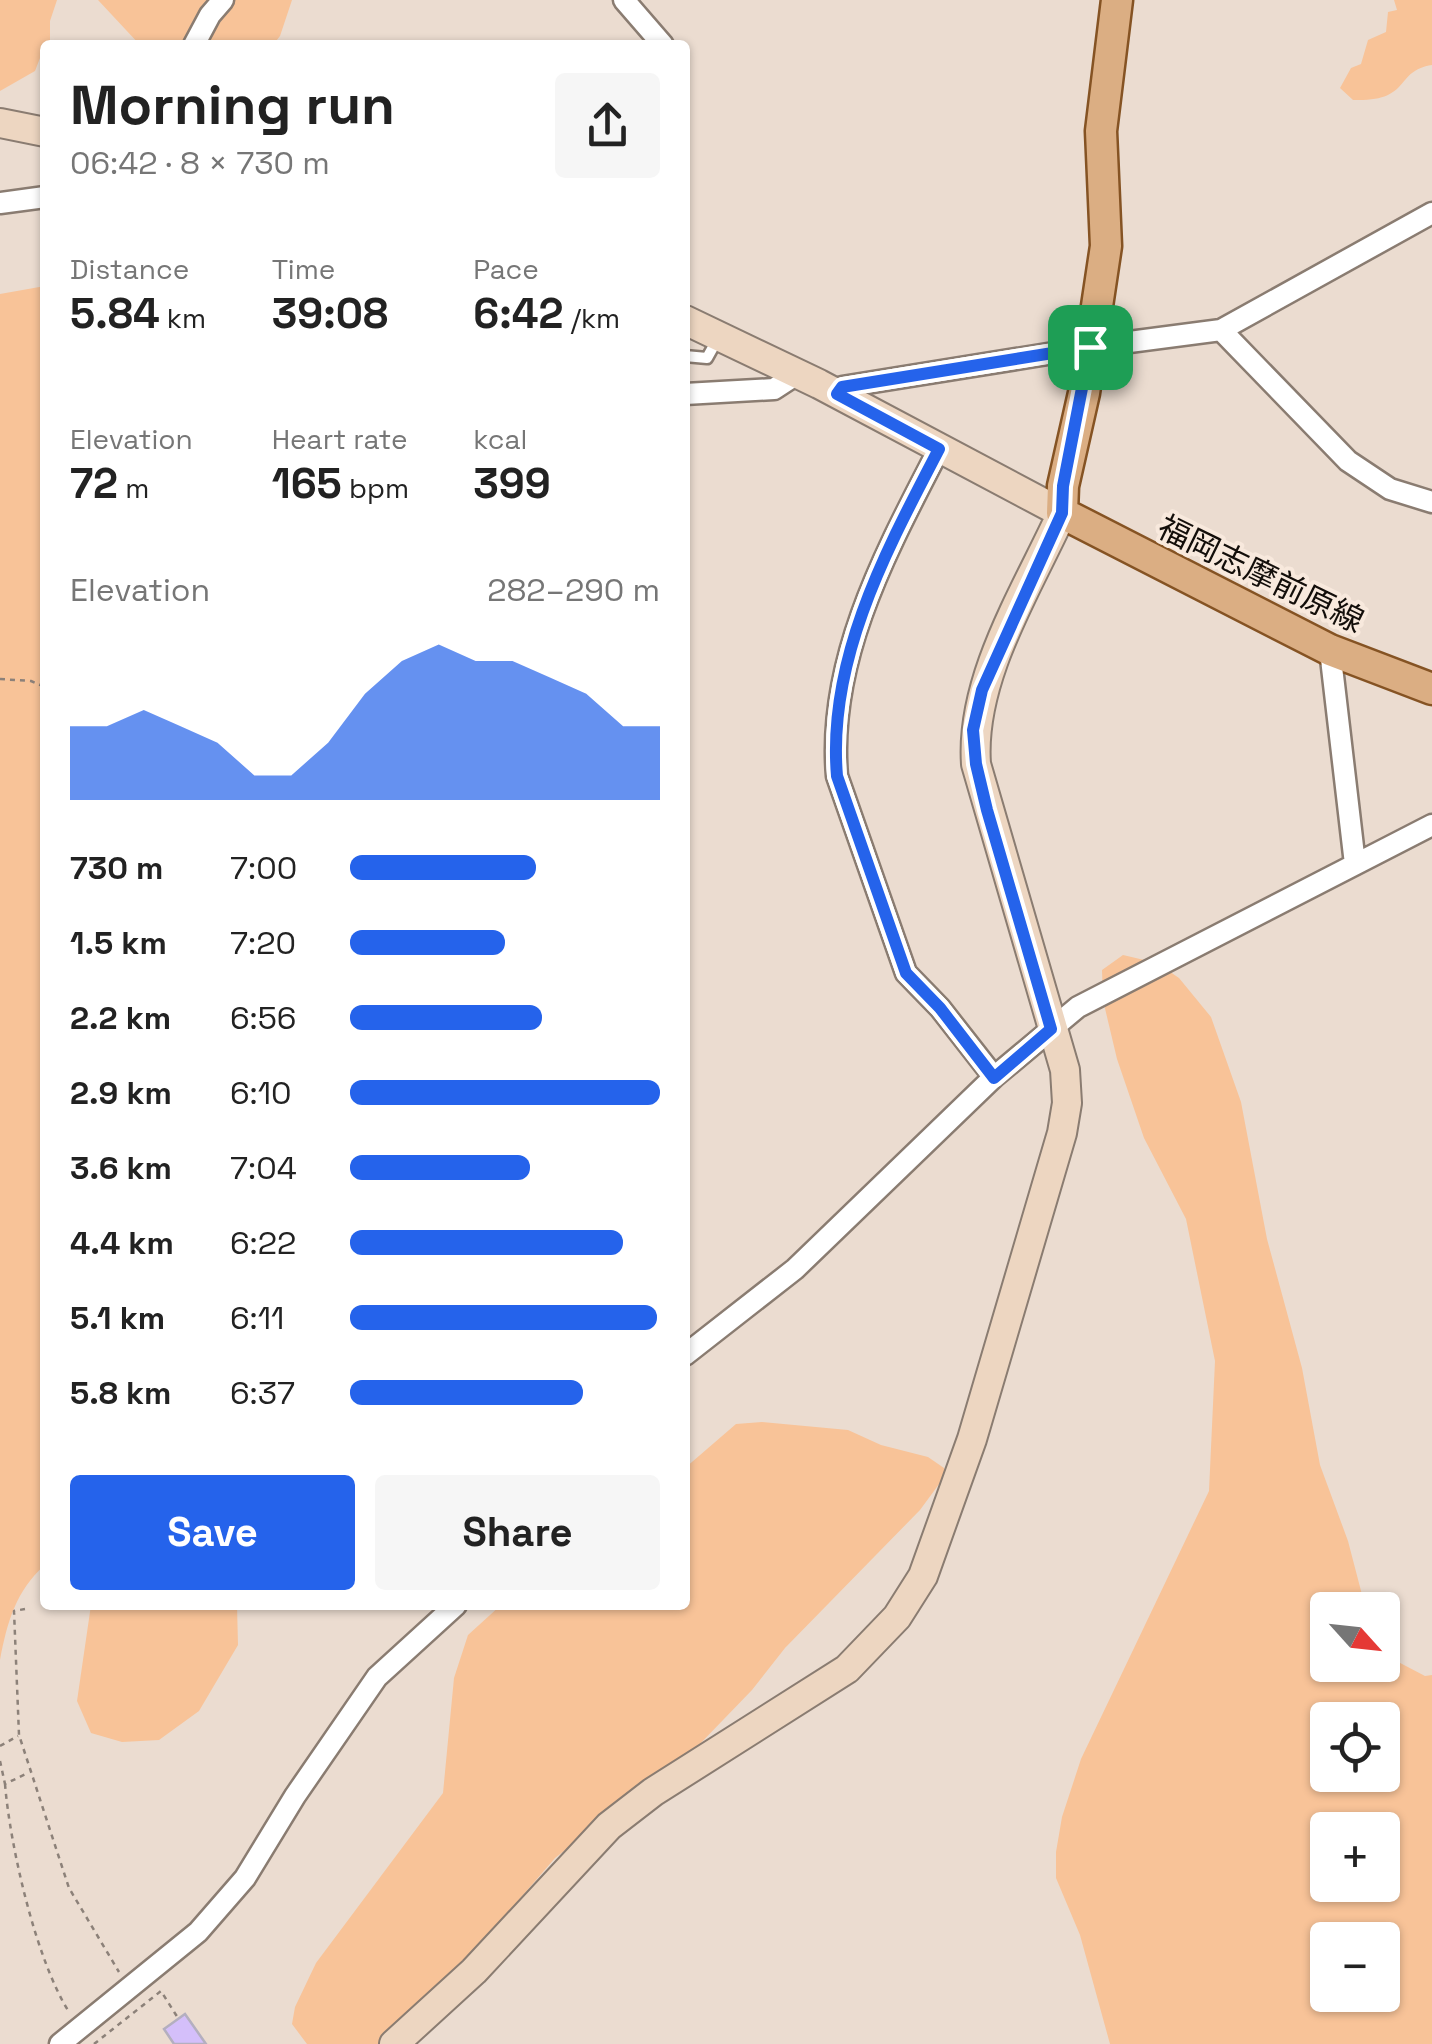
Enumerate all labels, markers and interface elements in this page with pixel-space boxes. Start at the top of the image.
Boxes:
text: Morning run [70,70,395,140]
button: share [555,73,660,178]
text: 06:42 · 8 × 730 m [70,143,330,183]
text: Distance [70,251,189,287]
text: Time [272,251,335,287]
text: Pace [473,251,539,287]
text: 5.84 [70,287,160,340]
text: 39:08 [272,287,388,340]
text: 6:42 [473,287,563,340]
text: km [160,300,206,336]
text: /km [563,300,620,336]
pin [1048,305,1133,390]
icon: arrive [1063,320,1118,375]
text: Elevation [70,421,193,457]
text: Heart rate [272,421,408,457]
text: kcal [473,421,527,457]
text: 72 [70,457,118,510]
text: 165 [272,457,342,510]
text: 399 [473,457,551,510]
text: m [118,470,149,506]
text: bpm [342,470,409,506]
street label: 福岡志摩前原線 [1152,507,1370,641]
text: Elevation [70,570,210,610]
text: 282–290 m [487,570,660,610]
text: 730 m [70,848,163,888]
text: 7:00 [230,848,297,888]
text: 1.5 km [70,923,167,963]
text: 7:20 [230,923,296,963]
text: 2.2 km [70,998,171,1038]
text: 6:56 [230,998,296,1038]
text: 2.9 km [70,1073,172,1113]
text: 6:10 [230,1073,292,1113]
text: 3.6 km [70,1148,172,1188]
text: 7:04 [230,1148,297,1188]
text: 4.4 km [70,1223,174,1263]
text: 6:22 [230,1223,296,1263]
text: 5.1 km [70,1298,165,1338]
text: 6:11 [230,1298,284,1338]
text: 5.8 km [70,1373,171,1413]
text: 6:37 [230,1373,295,1413]
button: Save [70,1475,355,1590]
button: Share [375,1475,660,1590]
north arrow [1310,1592,1400,1682]
map controls [1310,1592,1400,2012]
button: locate [1310,1702,1400,1792]
button: + [1310,1812,1400,1902]
button: − [1310,1922,1400,2012]

